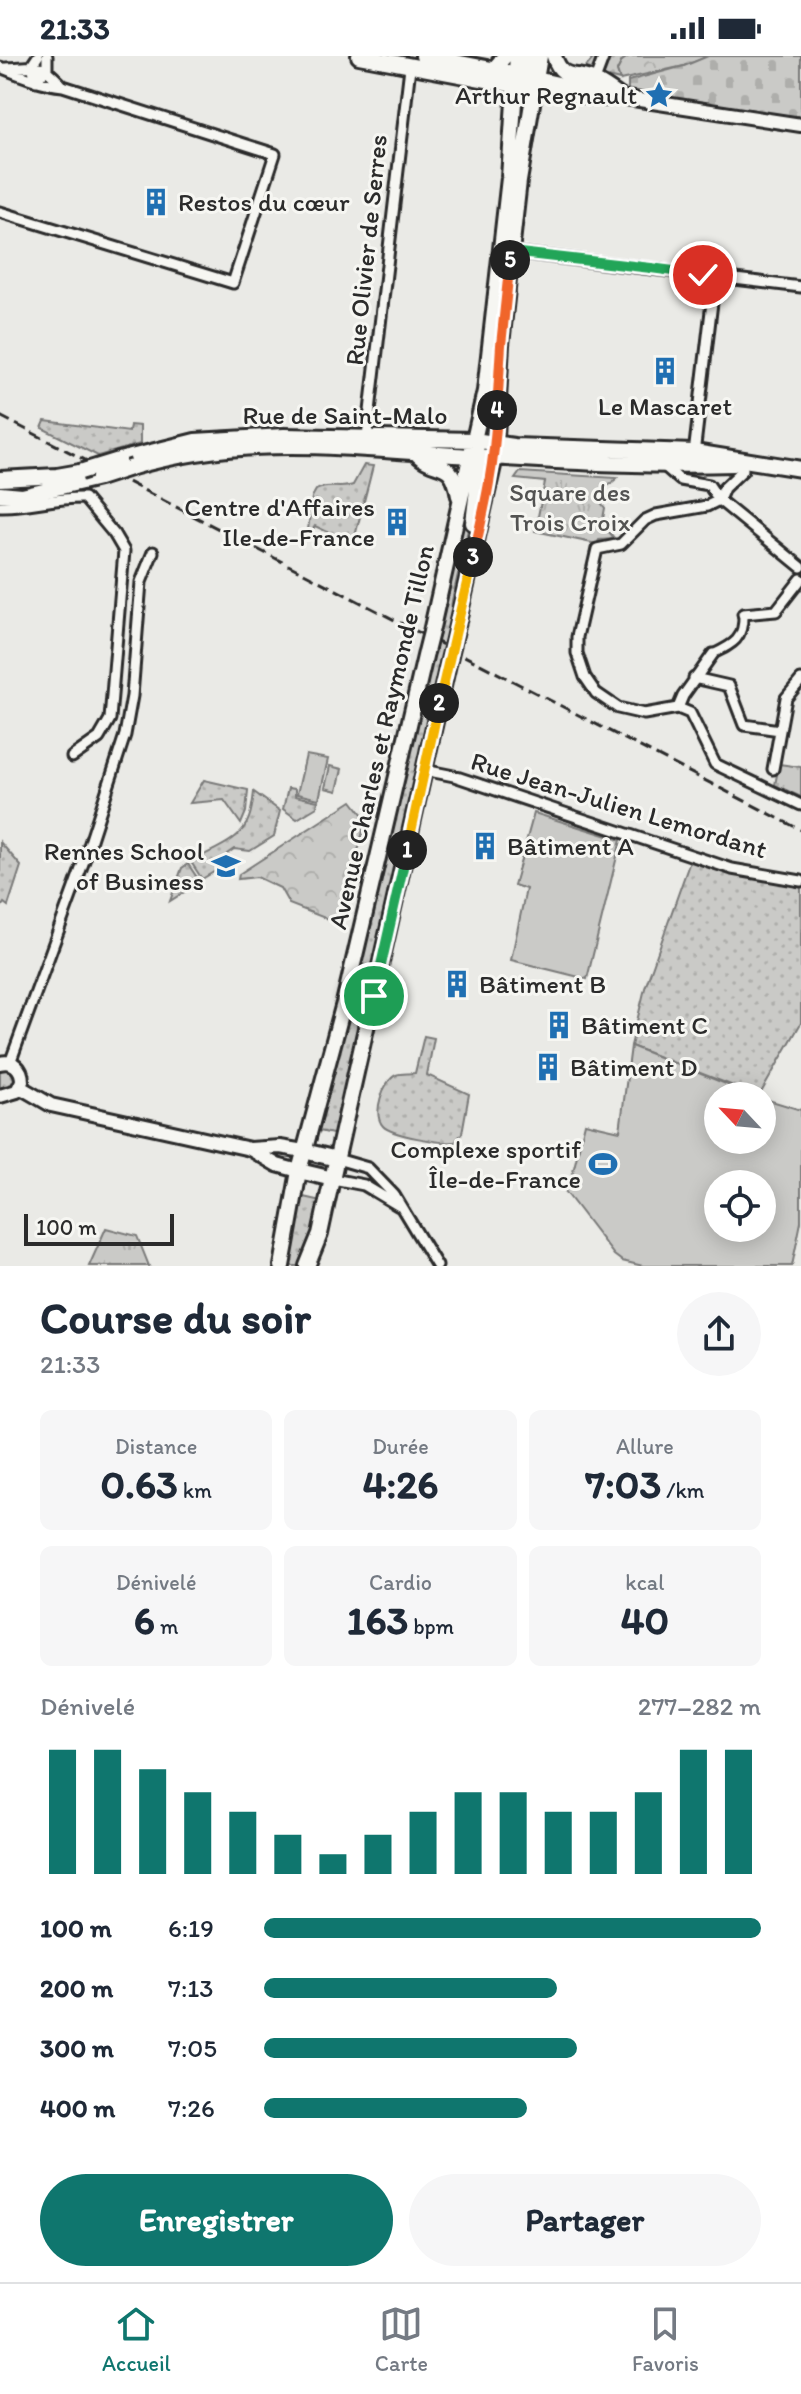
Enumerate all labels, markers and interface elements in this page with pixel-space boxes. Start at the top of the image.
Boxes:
text: 21:33 [40,10,110,47]
place label: Arthur Regnault [455,79,637,111]
place icon: Arthur Regnault [644,80,674,110]
street label: Rue Olivier de Serres [338,133,394,367]
place label: Restos du cœur [178,186,350,218]
building icon: Restos du cœur [141,187,171,217]
pin: 5 [490,240,530,280]
pin [669,241,737,309]
text: 5 [504,246,516,273]
icon: check [681,253,725,297]
building icon: Le Mascaret [650,356,680,386]
pin: 4 [477,390,517,430]
place label: Le Mascaret [598,390,732,422]
text: 4 [490,396,504,423]
street label: Rue de Saint-Malo [242,399,448,431]
park label: Square des Trois Croix [509,476,631,538]
place label: Centre d'Affaires Ile-de-France [184,491,375,553]
building icon: Centre d'Affaires Ile-de-France [382,507,412,537]
pin: 3 [453,537,493,577]
street label: Avenue Charles et Raymonde Tillon [321,542,441,932]
text: 3 [467,543,479,570]
pin: 2 [419,683,459,723]
text: 2 [433,689,445,716]
street label: Rue Jean-Julien Lemordant [467,745,771,865]
pin: 1 [387,830,427,870]
place label: Bâtiment A [507,830,634,862]
building icon: Bâtiment A [470,831,500,861]
place label: Rennes School of Business [44,835,204,897]
text: 1 [402,836,412,863]
school or university icon: Rennes School of Business [211,851,241,881]
pin [340,962,408,1030]
place label: Bâtiment B [479,968,606,1000]
building icon: Bâtiment B [442,969,472,999]
icon: arrive [352,974,396,1018]
place label: Bâtiment C [581,1009,708,1041]
building icon: Bâtiment C [544,1010,574,1040]
place label: Bâtiment D [570,1051,698,1083]
building icon: Bâtiment D [533,1052,563,1082]
north arrow [704,1082,776,1154]
map controls [704,1082,776,1242]
place label: Complexe sportif Île-de-France [390,1133,581,1195]
sports icon: Complexe sportif Île-de-France [588,1149,618,1179]
button: locate [704,1170,776,1242]
scale bar [24,1210,174,1246]
text: 100 m [36,1214,97,1241]
text: Course du soir [40,1291,311,1344]
button: share [677,1292,761,1376]
text: 21:33 [40,1348,100,1380]
text: Distance [115,1433,197,1460]
text: Durée [372,1433,429,1460]
text: Allure [616,1433,674,1460]
text: 0.63 [100,1460,178,1508]
text: 4:26 [362,1460,439,1508]
text: 7:03 [585,1460,661,1508]
text: km [178,1477,212,1504]
text: /km [661,1477,705,1504]
text: Dénivelé [116,1569,196,1596]
text: Cardio [369,1569,432,1596]
text: kcal [625,1569,664,1596]
text: 6 [134,1596,155,1644]
text: 163 [347,1596,408,1644]
text: 40 [620,1596,669,1644]
text: m [155,1613,178,1640]
text: bpm [408,1613,454,1640]
text: Dénivelé [40,1690,135,1722]
text: 277–282 m [638,1690,761,1722]
text: 100 m [40,1912,112,1944]
text: 6:19 [168,1912,214,1944]
text: 200 m [40,1972,113,2004]
text: 7:13 [168,1972,214,2004]
text: 300 m [40,2032,114,2064]
text: 7:05 [168,2032,217,2064]
text: 400 m [40,2092,115,2124]
text: 7:26 [168,2092,215,2124]
button: Enregistrer [40,2174,393,2266]
button: Partager [409,2174,761,2266]
tab: Accueil [102,2302,171,2377]
tab: Carte [375,2302,428,2377]
tab: Favoris [632,2302,699,2377]

